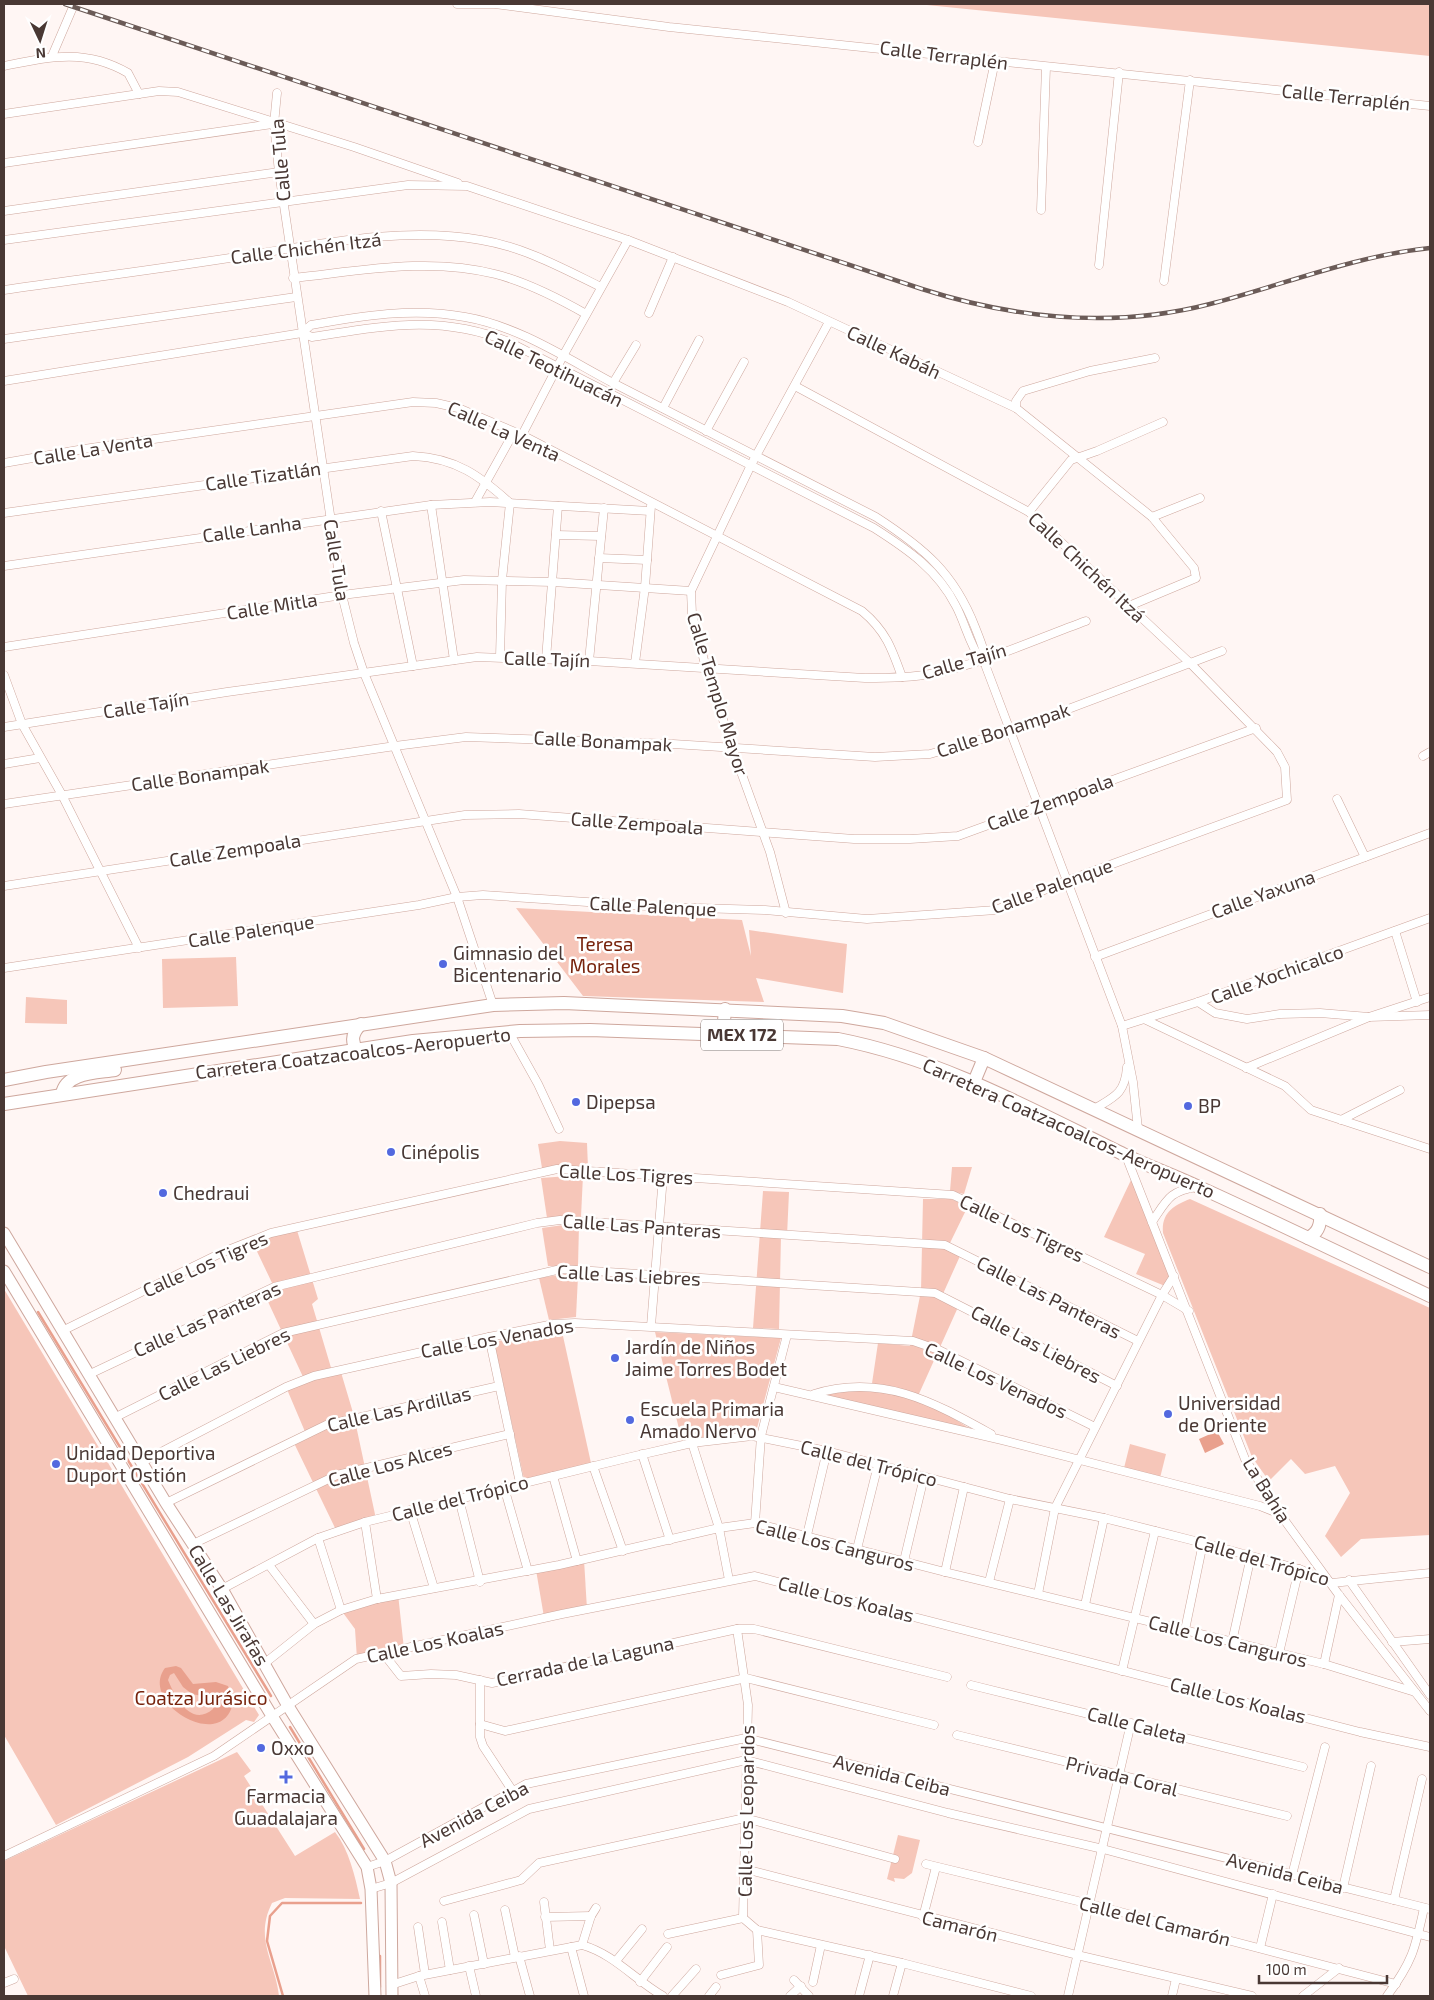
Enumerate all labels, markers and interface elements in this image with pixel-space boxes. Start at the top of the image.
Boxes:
north arrow [15,15,65,65]
street label: Calle Terraplén [879,35,1010,74]
text: N [35,45,47,62]
street label: Calle Terraplén [1281,78,1412,115]
street label: Calle Tula [264,118,295,202]
street label: Calle Chichén Itzá [229,227,383,268]
street label: Calle Kabáh [844,320,945,383]
street label: Calle Teotihuacán [481,324,627,411]
street label: Calle La Venta [444,395,564,466]
street label: Calle La Venta [31,428,154,469]
street label: Calle Tizatlán [204,456,322,495]
street label: Calle Chichén Itzá [1024,506,1151,627]
street label: Calle Lanha [201,510,303,547]
street label: Calle Tula [320,517,355,603]
street label: Calle Mitla [225,587,319,624]
street label: Calle Templo Mayor [683,609,754,779]
street label: Calle Tajín [919,638,1009,684]
street label: Calle Tajín [503,645,591,672]
street label: Calle Tajín [101,686,191,723]
street label: Calle Bonampak [933,697,1073,762]
street label: Calle Bonampak [533,725,673,756]
street label: Calle Bonampak [130,753,271,796]
street label: Calle Zempoala [983,768,1116,835]
street label: Calle Zempoala [570,806,704,839]
street label: Calle Zempoala [167,828,302,871]
street label: Calle Palenque [988,853,1116,918]
street label: Calle Yaxuna [1208,864,1318,923]
street label: Calle Palenque [589,891,717,920]
street label: Calle Palenque [186,909,316,952]
park label: Teresa Morales [569,932,641,977]
street label: Calle Xochicalco [1207,939,1346,1008]
place label: Gimnasio del Bicentenario [453,941,564,986]
marker: Gimnasio del Bicentenario [437,958,449,970]
road number: MEX 172 [701,1020,783,1050]
street label: Carretera Coatzacoalcos-Aeropuerto [194,1022,512,1083]
street label: Carretera Coatzacoalcos-Aeropuerto [919,1052,1219,1203]
place label: Dipepsa [586,1090,656,1113]
place label: BP [1198,1094,1221,1117]
marker: Dipepsa [570,1096,582,1108]
marker: BP [1182,1100,1194,1112]
place label: Cinépolis [401,1140,480,1163]
marker: Cinépolis [385,1146,397,1158]
street label: Calle Los Tigres [558,1158,694,1189]
place label: Chedraui [173,1181,250,1204]
marker: Chedraui [157,1187,169,1199]
street label: Calle Los Tigres [956,1189,1088,1266]
street label: Calle Las Panteras [562,1208,722,1243]
street label: Calle Los Tigres [139,1226,271,1301]
street label: Calle Las Panteras [973,1250,1125,1343]
street label: Calle Las Liebres [557,1259,701,1290]
street label: Calle Las Panteras [130,1276,284,1361]
street label: Calle Las Liebres [967,1300,1105,1387]
street label: Calle Los Venados [419,1313,575,1362]
street label: Calle Las Liebres [154,1322,293,1405]
place label: Jardín de Niños Jaime Torres Bodet [625,1335,787,1380]
street label: Calle Los Venados [921,1336,1071,1423]
marker: Jardín de Niños Jaime Torres Bodet [609,1352,621,1364]
street label: Calle Las Ardillas [325,1381,473,1436]
place label: Universidad de Oriente [1178,1391,1281,1436]
place label: Escuela Primaria Amado Nervo [640,1397,784,1442]
marker: Universidad de Oriente [1162,1408,1174,1420]
marker: Escuela Primaria Amado Nervo [624,1414,636,1426]
street label: Calle del Trópico [798,1434,940,1491]
street label: Calle Los Alces [325,1436,454,1491]
place label: Unidad Deportiva Duport Ostión [66,1441,215,1486]
street label: La Bahía [1238,1453,1296,1527]
marker: Unidad Deportiva Duport Ostión [50,1458,62,1470]
street label: Calle del Trópico [389,1469,531,1526]
street label: Calle Los Canguros [753,1514,917,1575]
street label: Calle del Trópico [1192,1529,1333,1590]
street label: Calle Las Jirafas [184,1540,275,1669]
street label: Calle Los Koalas [776,1571,916,1627]
street label: Calle Los Canguros [1146,1610,1310,1671]
street label: Calle Los Koalas [364,1616,505,1667]
street label: Cerrada de la Laguna [494,1630,676,1691]
street label: Calle Los Koalas [1168,1672,1308,1728]
park label: Coatza Jurásico [135,1686,267,1709]
street label: Calle Caleta [1085,1701,1189,1748]
street label: Calle Los Leopardos [732,1725,759,1897]
place label: Oxxo [271,1736,314,1759]
marker: Oxxo [255,1742,267,1754]
street label: Avenida Ceiba [831,1749,953,1800]
street label: Privada Coral [1064,1750,1181,1801]
marker: Farmacia Guadalajara [280,1771,292,1783]
street label: Avenida Ceiba [415,1775,532,1852]
place label: Farmacia Guadalajara [234,1784,338,1829]
street label: Avenida Ceiba [1224,1847,1346,1898]
street label: Calle del Camarón [1077,1891,1233,1950]
street label: Camarón [920,1905,1001,1946]
scale bar [1259,1952,1386,1984]
text: 100 m [1266,1960,1307,1978]

